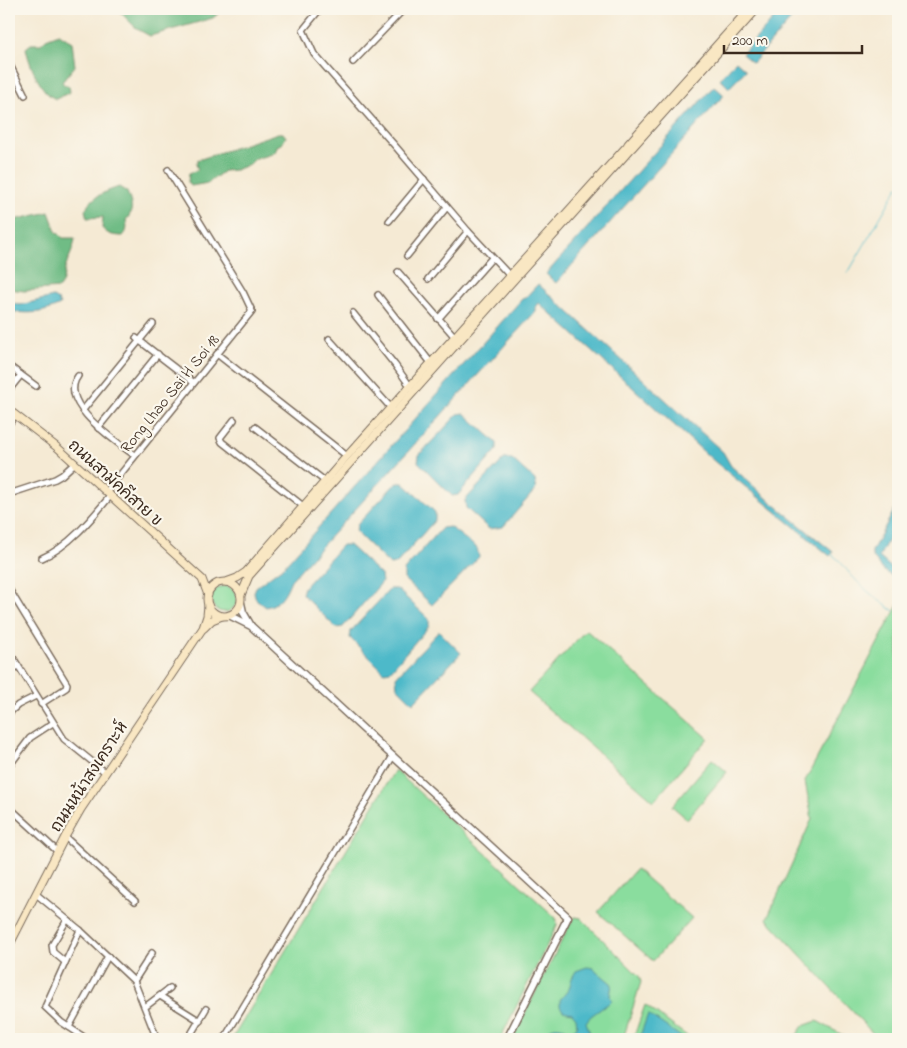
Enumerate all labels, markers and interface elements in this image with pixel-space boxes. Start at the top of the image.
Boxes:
scale bar [724,22,862,54]
text: 200 m [732,30,768,52]
street label: Rong Lhao Sai H Soi 18 [115,330,226,459]
street label: ถนนสามัคคีสาย ข [62,434,167,533]
street label: ถนนหน้าสงเคราะห์ [44,716,135,837]

